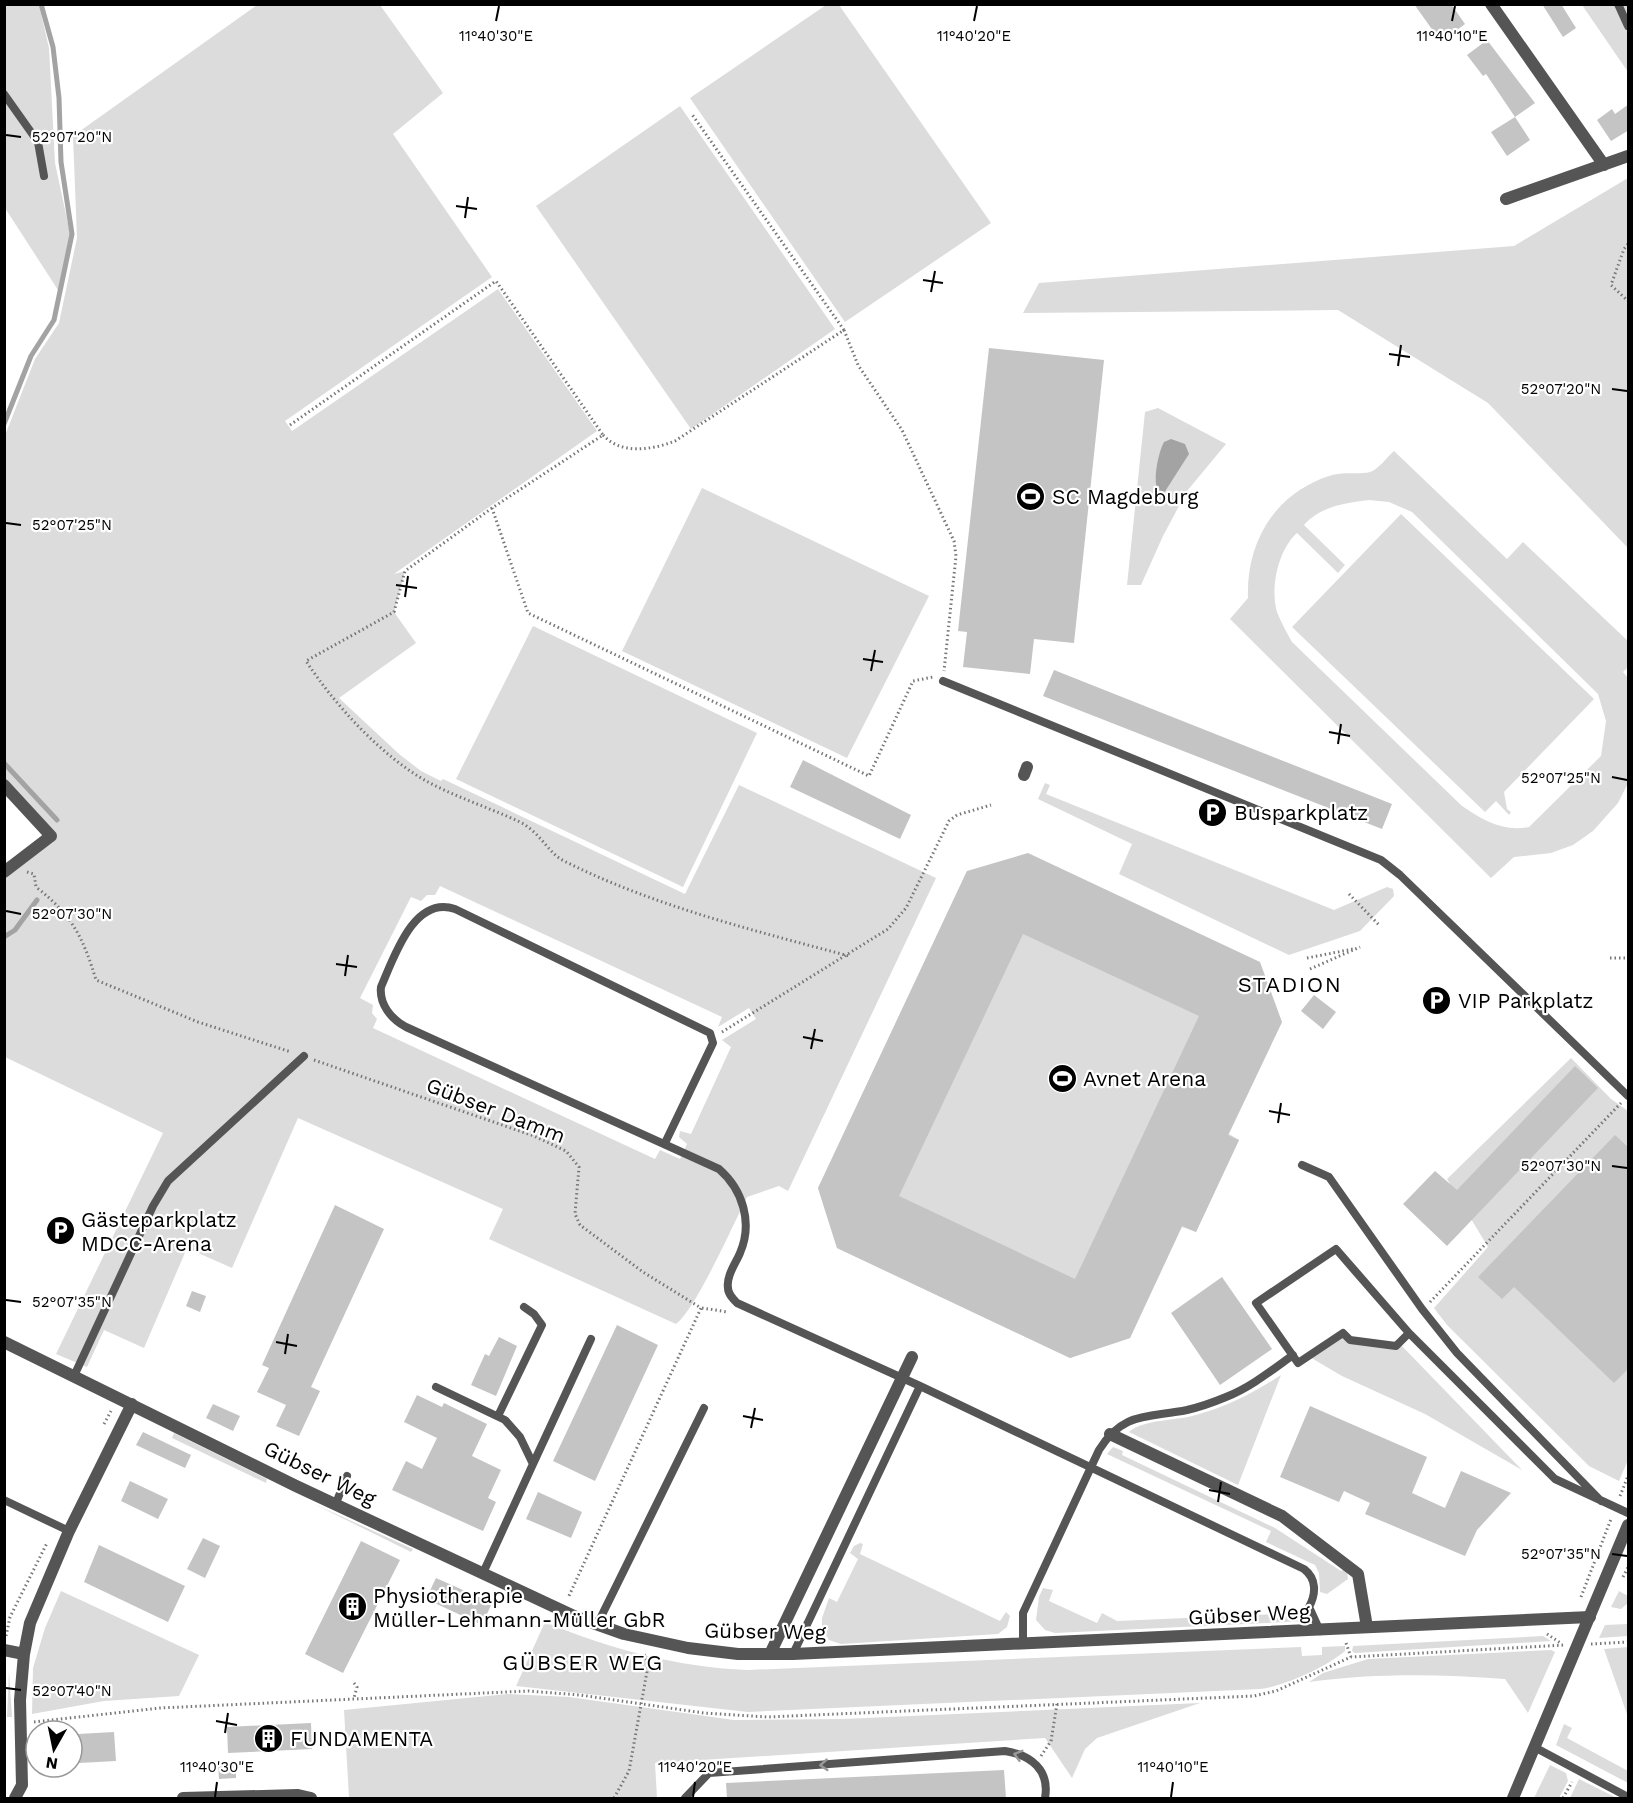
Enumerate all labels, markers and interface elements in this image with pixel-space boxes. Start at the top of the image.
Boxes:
text: 11°40'30"E [459,27,533,45]
text: 11°40'20"E [937,27,1011,45]
text: 11°40'10"E [1416,27,1488,45]
text: 52°07'20"N [32,128,112,146]
text: 52°07'20"N [1521,380,1601,398]
sports icon: SC Magdeburg [1015,480,1047,512]
place label: SC Magdeburg [1052,484,1199,509]
text: 52°07'25"N [32,516,112,534]
text: 52°07'25"N [1521,769,1601,787]
parking icon: Busparkplatz [1197,796,1229,828]
place label: Busparkplatz [1234,800,1368,825]
text: 52°07'30"N [32,905,112,923]
district label: STADION [1238,972,1342,997]
parking icon: VIP Parkplatz [1421,984,1453,1016]
place label: VIP Parkplatz [1458,988,1594,1013]
sports icon: Avnet Arena [1046,1062,1078,1094]
place label: Avnet Arena [1083,1066,1206,1091]
street label: Gübser Damm [423,1072,569,1148]
text: 52°07'30"N [1521,1157,1601,1175]
place label: Gästeparkplatz MDCC-Arena [81,1207,237,1256]
parking icon: Gästeparkplatz MDCC-Arena [44,1215,76,1247]
text: 52°07'35"N [32,1293,112,1311]
street label: Gübser Weg [260,1435,381,1511]
text: 52°07'35"N [1521,1545,1601,1563]
place label: Physiotherapie Müller-Lehmann-Müller GbR [373,1583,666,1632]
building icon: Physiotherapie Müller-Lehmann-Müller GbR [336,1591,368,1623]
street label: Gübser Weg [1187,1598,1311,1630]
street label: Gübser Weg [704,1617,827,1645]
district label: GÜBSER WEG [502,1650,664,1675]
text: 52°07'40"N [32,1682,112,1700]
north arrow [24,1719,84,1779]
building icon: FUNDAMENTA [253,1722,285,1754]
place label: FUNDAMENTA [290,1726,433,1751]
one-way arrow [1013,1750,1024,1762]
text: N [44,1753,59,1774]
text: 11°40'30"E [180,1758,254,1776]
text: 11°40'20"E [658,1758,732,1776]
one-way arrow [819,1758,828,1771]
text: 11°40'10"E [1137,1758,1209,1776]

